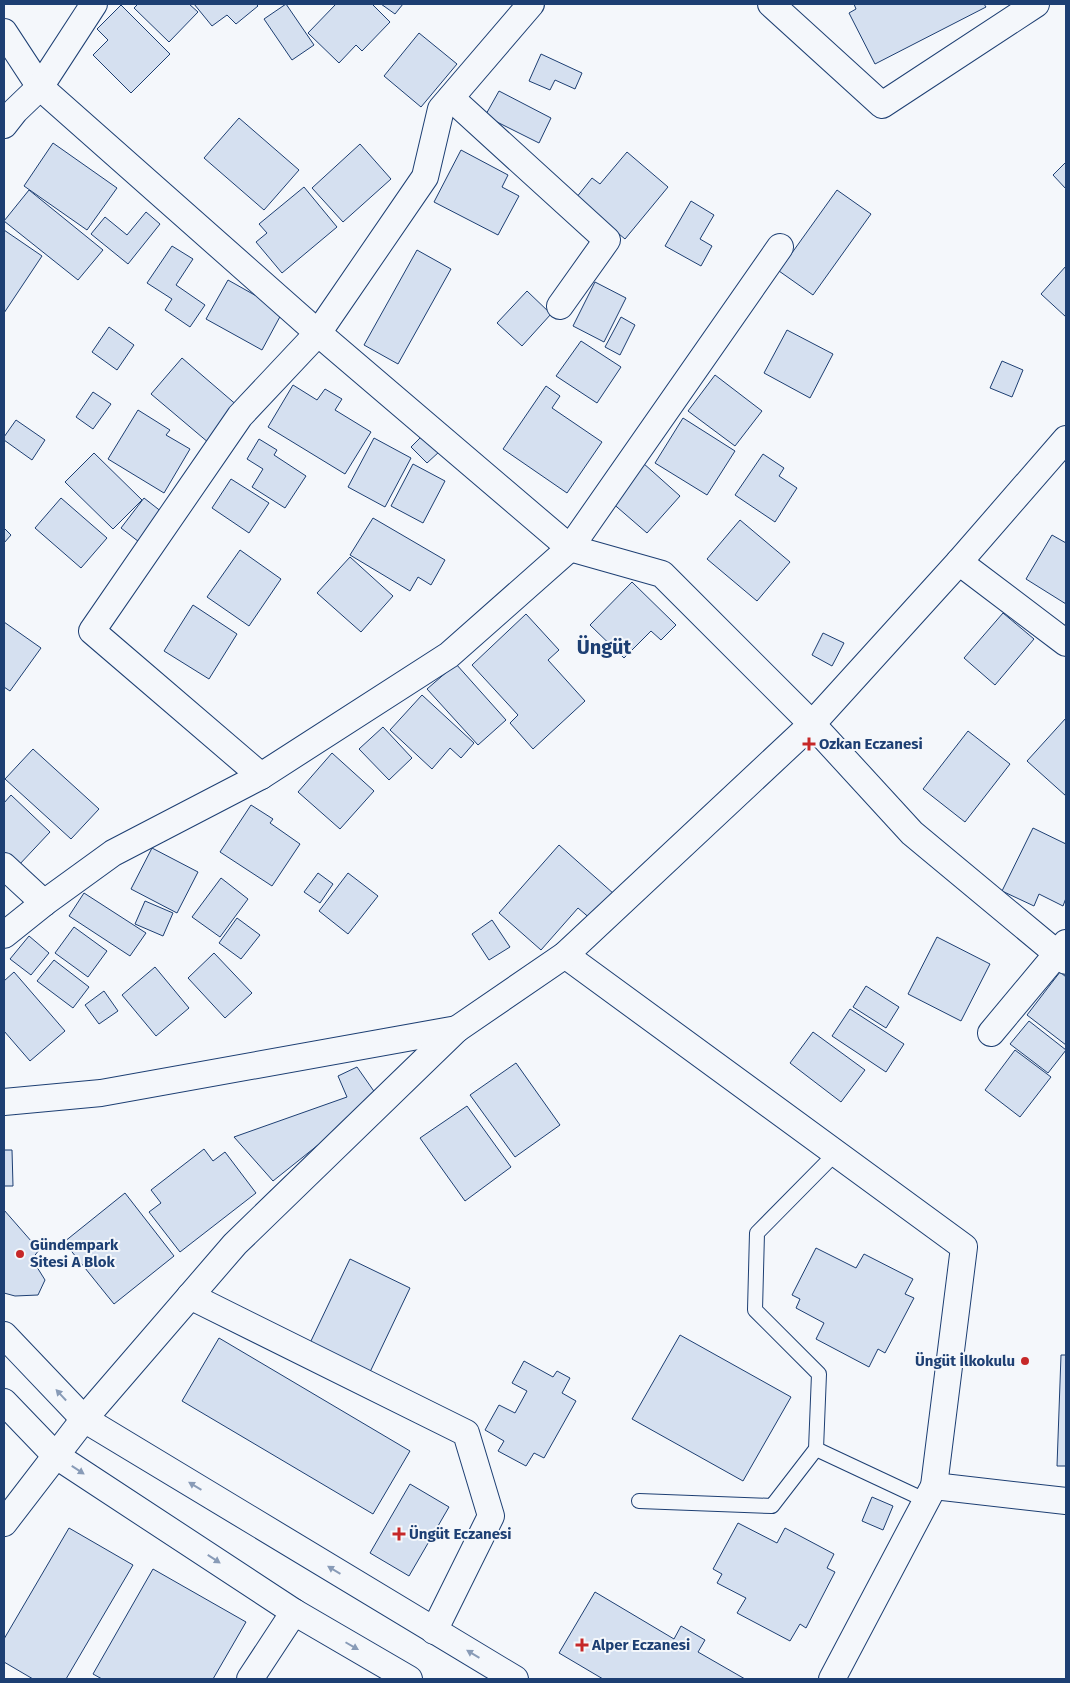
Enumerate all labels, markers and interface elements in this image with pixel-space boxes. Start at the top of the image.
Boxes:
district label: Üngüt [577,635,632,659]
place label: Ozkan Eczanesi [819,735,923,753]
marker: Ozkan Eczanesi [803,738,815,750]
place label: Gündempark Sitesi A Blok [30,1236,119,1271]
marker: Gündempark Sitesi A Blok [14,1248,26,1260]
place label: Üngüt İlkokulu [915,1352,1015,1370]
marker: Üngüt İlkokulu [1019,1355,1031,1367]
one-way arrow [55,1390,67,1402]
one-way arrow [72,1465,85,1475]
one-way arrow [188,1482,201,1491]
place label: Üngüt Eczanesi [409,1525,512,1543]
marker: Üngüt Eczanesi [393,1528,405,1540]
one-way arrow [207,1555,221,1564]
one-way arrow [328,1566,341,1575]
place label: Alper Eczanesi [591,1636,690,1654]
marker: Alper Eczanesi [576,1639,588,1651]
one-way arrow [345,1641,358,1650]
one-way arrow [467,1650,480,1659]

